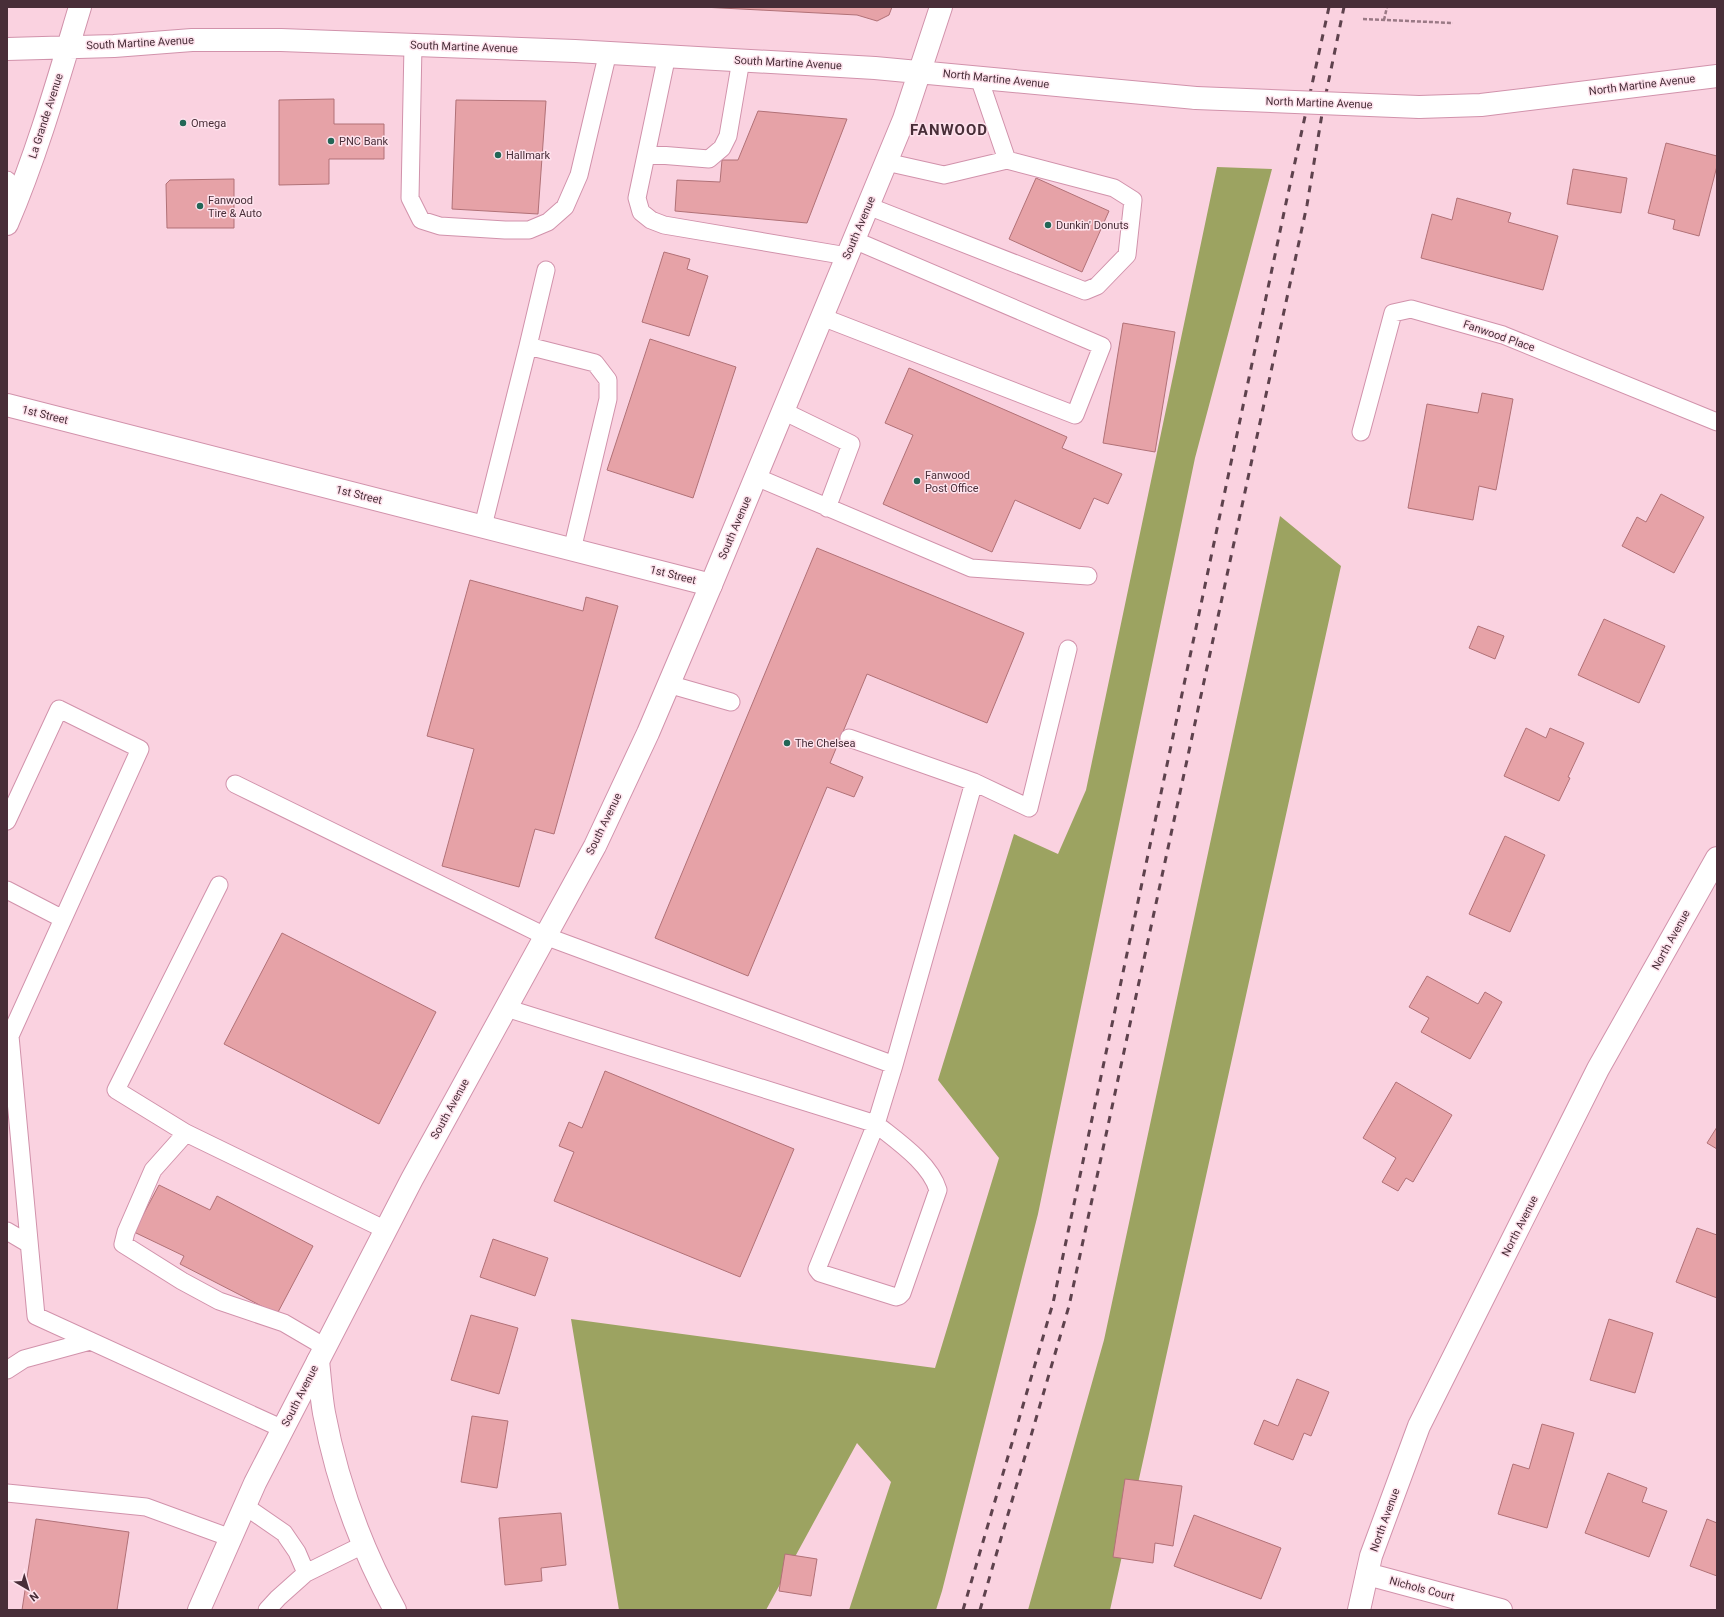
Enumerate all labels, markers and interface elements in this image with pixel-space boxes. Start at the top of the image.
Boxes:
street label: South Martine Avenue [86,34,194,52]
street label: South Martine Avenue [410,39,518,55]
street label: South Martine Avenue [734,54,842,72]
street label: North Martine Avenue [942,67,1050,91]
street label: La Grande Avenue [26,72,66,160]
street label: North Martine Avenue [1588,72,1696,98]
street label: North Martine Avenue [1265,95,1373,111]
place label: Omega [191,117,226,130]
marker: Omega [178,118,188,128]
district label: FANWOOD [910,121,988,139]
place label: PNC Bank [339,135,389,148]
marker: PNC Bank [326,136,336,146]
place label: Hallmark [506,149,551,162]
marker: Hallmark [493,150,503,160]
place label: Fanwood Tire & Auto [208,194,262,220]
street label: South Avenue [840,194,878,261]
marker: Fanwood Tire & Auto [195,201,205,211]
place label: Dunkin' Donuts [1056,219,1129,232]
marker: Dunkin' Donuts [1043,220,1053,230]
street label: Fanwood Place [1461,318,1537,354]
street label: 1st Street [21,403,70,427]
place label: Fanwood Post Office [925,469,979,495]
marker: Fanwood Post Office [912,476,922,486]
street label: 1st Street [335,483,384,507]
street label: South Avenue [716,494,754,561]
street label: 1st Street [649,563,698,587]
place label: The Chelsea [795,737,855,750]
marker: The Chelsea [782,738,792,748]
street label: South Avenue [583,791,625,857]
street label: North Avenue [1649,908,1693,972]
street label: South Avenue [428,1076,472,1142]
street label: North Avenue [1499,1193,1541,1259]
street label: South Avenue [279,1363,321,1429]
street label: North Avenue [1368,1486,1403,1553]
north arrow [8,1569,48,1609]
street label: Nichols Court [1388,1574,1456,1604]
text: N [27,1589,41,1604]

